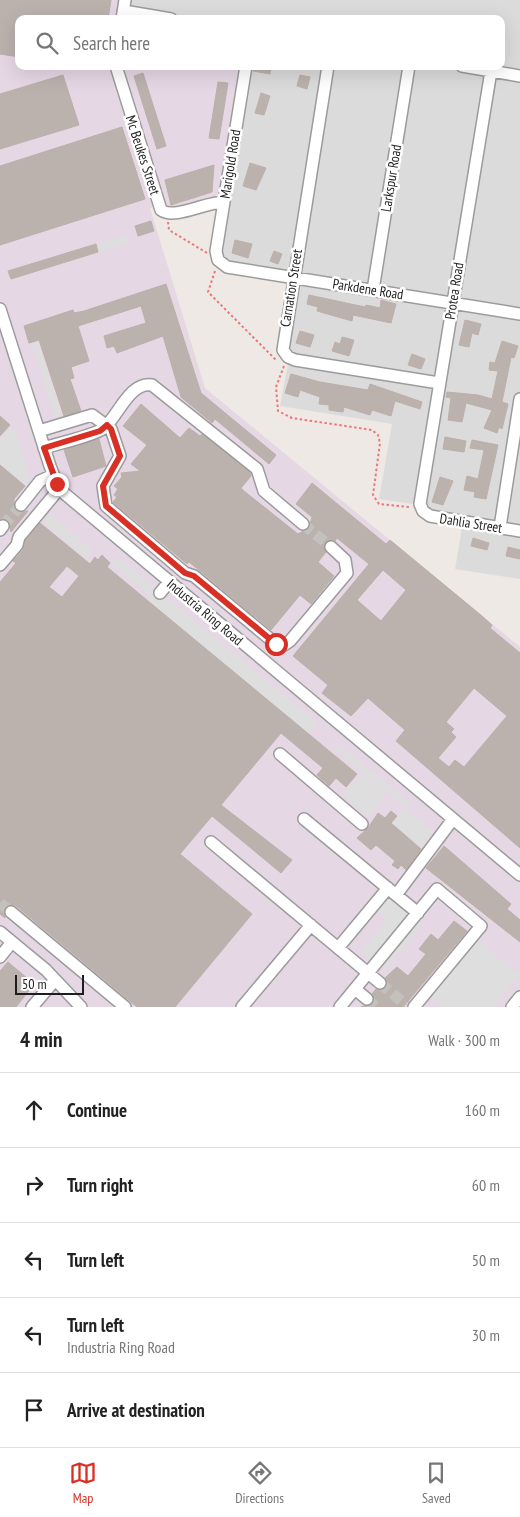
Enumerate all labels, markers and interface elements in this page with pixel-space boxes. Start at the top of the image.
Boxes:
search box [15,15,505,70]
icon: search [33,29,61,57]
text: Search here [73,31,150,55]
street label: Mc Beukes Street [122,113,164,197]
street label: Marigold Road [216,128,244,200]
street label: Larkspur Road [377,143,405,213]
street label: Carnation Street [276,248,306,328]
street label: Protea Road [441,261,467,321]
street label: Parkdene Road [331,275,405,303]
route end [46,473,69,496]
street label: Dahlia Street [438,509,504,537]
street label: Industria Ring Road [163,575,247,649]
route start [265,633,288,656]
scale bar [15,972,84,995]
text: 50 m [22,975,47,993]
text: 4 min [20,1026,62,1053]
text: Walk · 300 m [428,1030,500,1050]
icon: ahead [20,1096,48,1124]
text: Continue [67,1098,127,1122]
text: 160 m [465,1100,500,1120]
icon: right [20,1171,48,1199]
text: Turn right [67,1173,133,1197]
text: 60 m [472,1175,500,1195]
icon: left [20,1246,48,1274]
text: Turn left [67,1248,124,1272]
text: 50 m [472,1250,500,1270]
text: Turn left [67,1313,124,1337]
icon: left [20,1321,48,1349]
text: 30 m [472,1325,500,1345]
text: Industria Ring Road [67,1337,175,1357]
icon: arrive [20,1396,48,1424]
text: Arrive at destination [67,1398,205,1422]
tab: Map [69,1459,97,1507]
tab: Directions [235,1459,284,1507]
tab: Saved [422,1459,451,1507]

